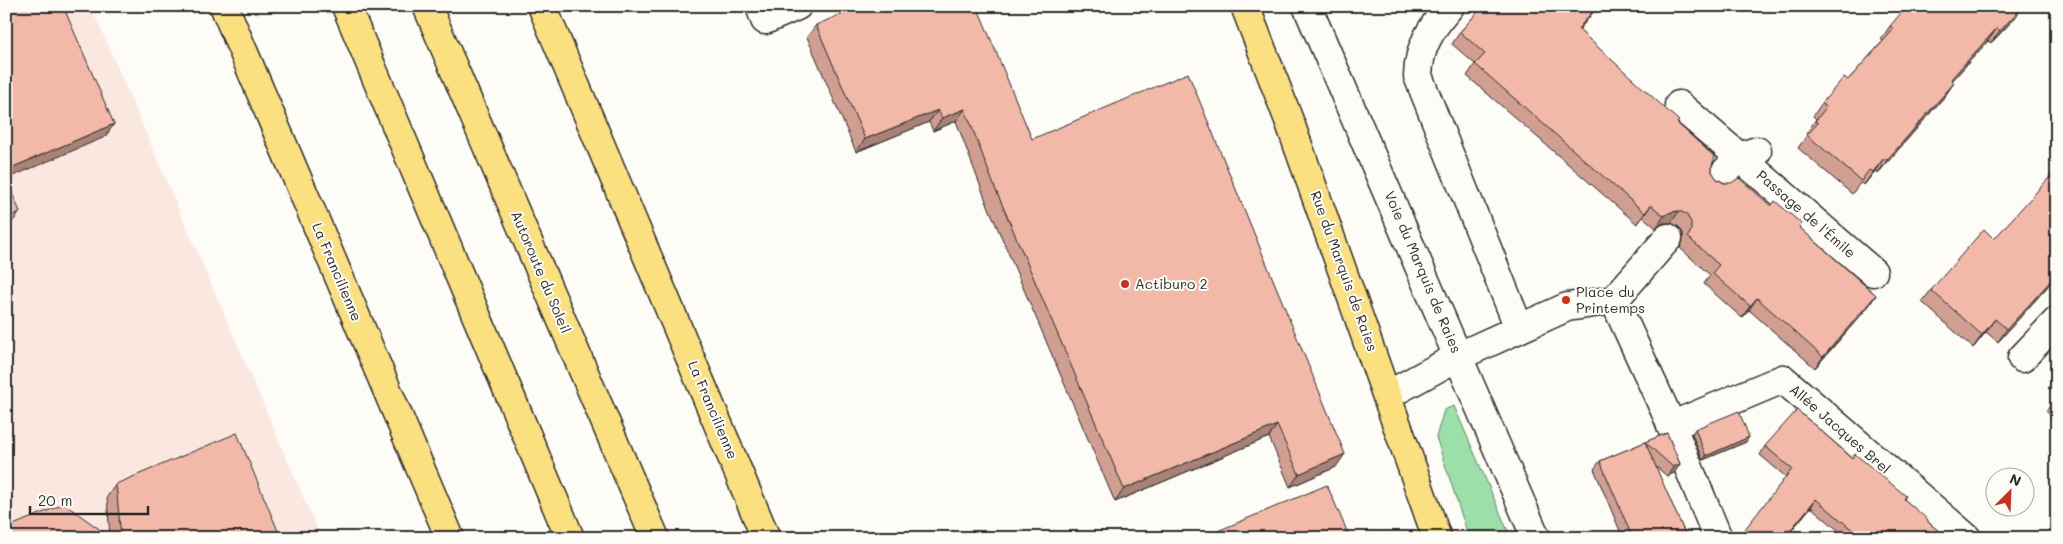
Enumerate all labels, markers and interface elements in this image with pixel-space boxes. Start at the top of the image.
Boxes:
street label: Passage de l'Émile [1753,165,1860,262]
street label: Rue du Marquis de Raies [1307,188,1382,354]
street label: Voie du Marquis de Raies [1381,188,1466,356]
street label: Autoroute du Soleil [507,208,576,336]
street label: La Francilienne [308,220,367,324]
place label: Actiburo 2 [1135,274,1208,293]
marker: Actiburo 2 [1119,278,1131,290]
place label: Place du Printemps [1576,282,1645,317]
marker: Place du Printemps [1560,294,1572,306]
street label: La Francilienne [684,358,743,462]
street label: Allée Jacques Brel [1786,380,1895,478]
north arrow [1986,466,2036,516]
text: N [2007,469,2024,491]
scale bar [30,484,148,516]
text: 20 m [38,490,72,510]

